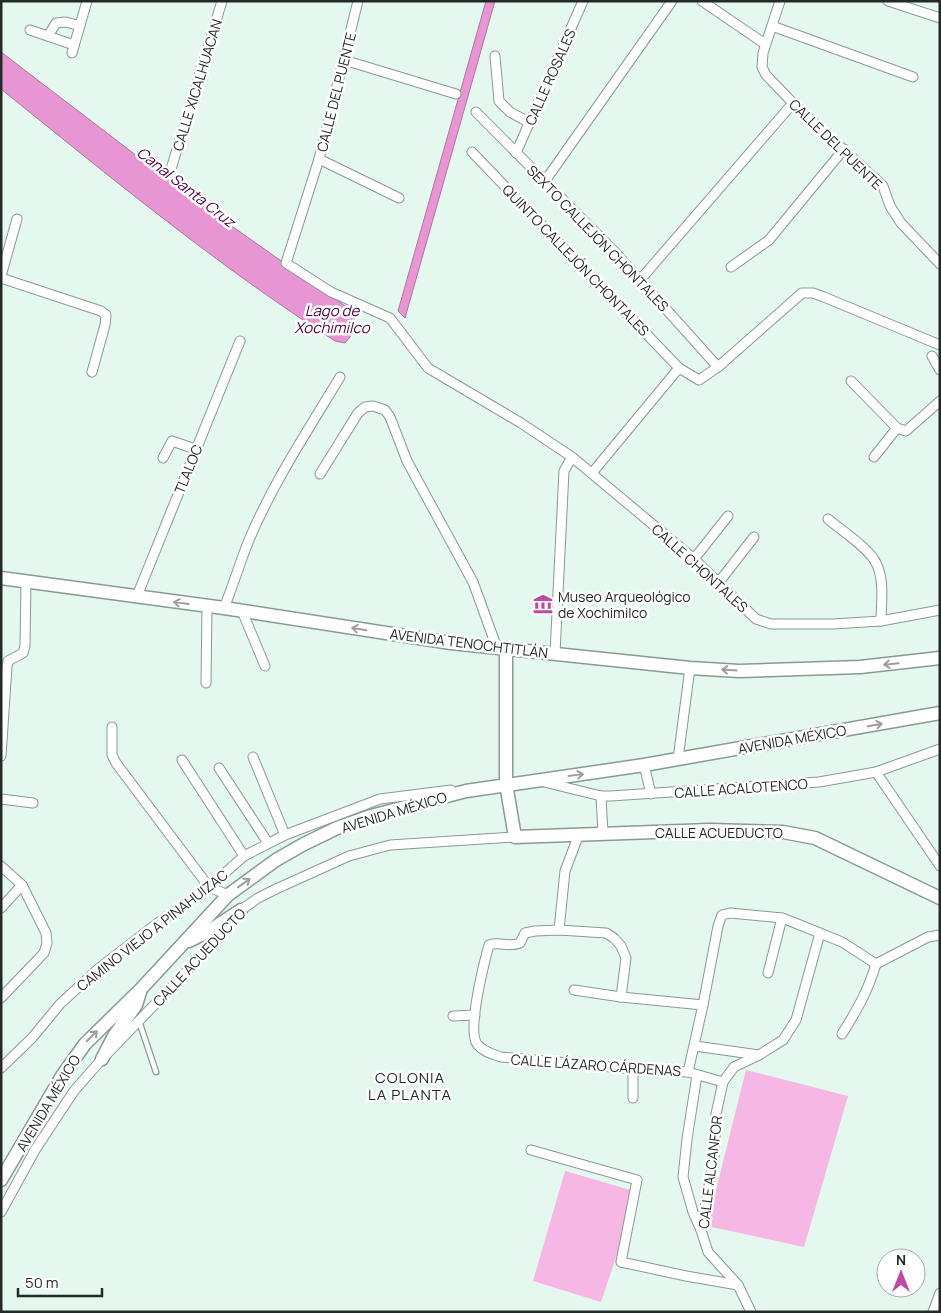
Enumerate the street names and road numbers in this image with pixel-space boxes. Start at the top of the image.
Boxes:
street label: CALLE XICALHUACAN [168,17,226,153]
street label: CALLE ROSALES [520,26,580,128]
street label: CALLE DEL PUENTE [312,30,360,154]
street label: CALLE DEL PUENTE [785,95,887,193]
street label: SEXTO CALLEJÓN CHONTALES [523,161,673,316]
street label: QUINTO CALLEJÓN CHONTALES [498,180,654,340]
street label: TLALOC [170,442,206,496]
street label: CALLE CHONTALES [648,520,752,617]
street label: AVENIDA TENOCHTITLÁN [389,624,549,662]
street label: AVENIDA MÉXICO [736,720,848,758]
street label: CALLE ACALOTENCO [674,774,808,802]
street label: AVENIDA MÉXICO [339,787,449,837]
street label: CALLE ACUEDUCTO [655,823,783,842]
street label: CAMINO VIEJO A PINAHUIZAC [72,865,232,995]
street label: CALLE ACUEDUCTO [148,904,250,1010]
street label: CALLE LÁZARO CÁRDENAS [510,1050,682,1080]
street label: AVENIDA MÉXICO [12,1051,84,1155]
street label: CALLE ALCANFOR [694,1114,726,1230]

